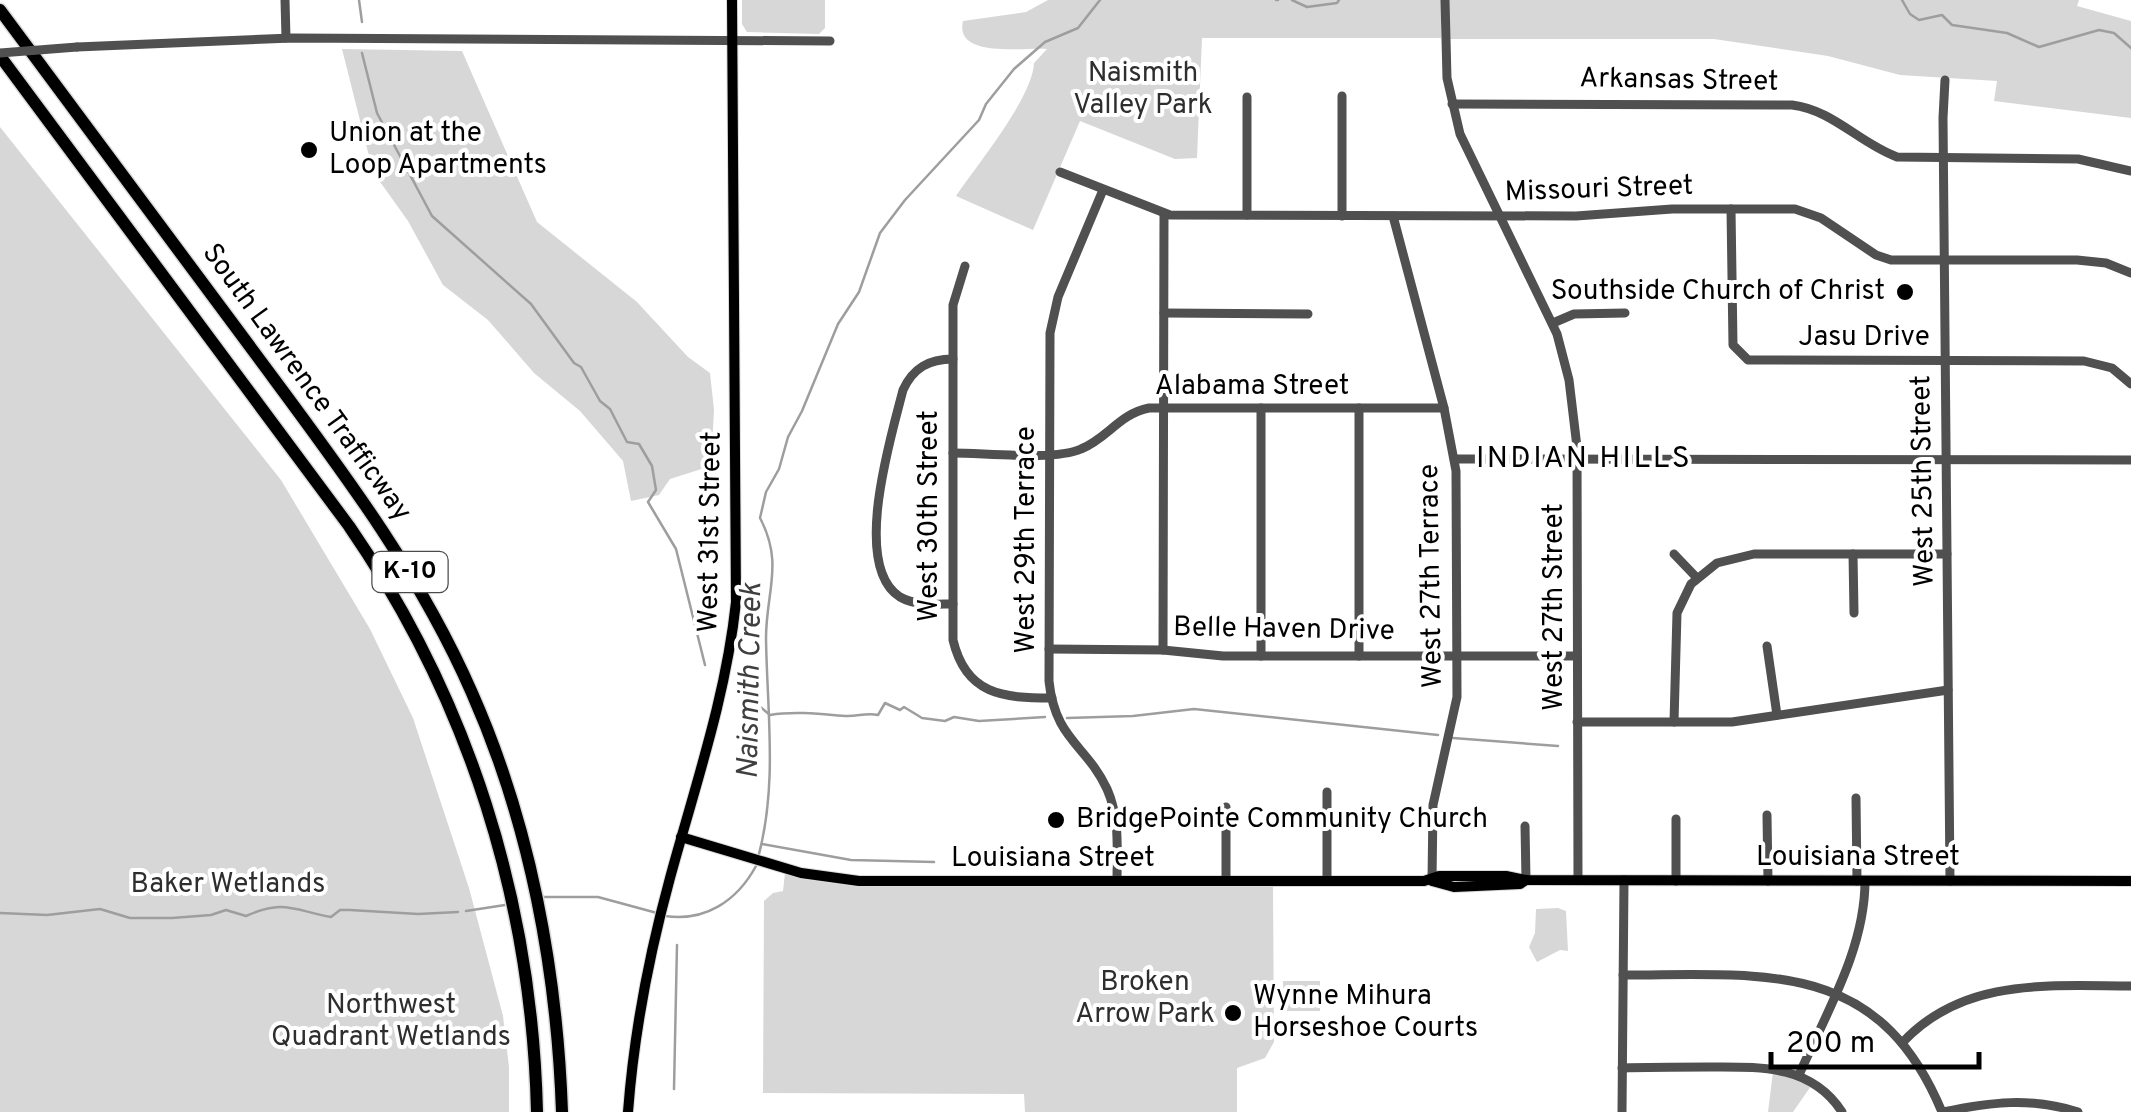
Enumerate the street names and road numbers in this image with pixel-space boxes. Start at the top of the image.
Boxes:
street label: Arkansas Street [1579,61,1779,101]
street label: Missouri Street [1504,169,1694,211]
street label: South Lawrence Trafficway [193,237,419,529]
street label: Jasu Drive [1798,320,1930,356]
street label: Alabama Street [1155,369,1349,405]
street label: West 25th Street [1904,375,1944,587]
street label: West 30th Street [912,410,948,622]
street label: West 29th Terrace [1009,426,1045,654]
street label: West 31st Street [691,431,731,633]
street label: West 27th Terrace [1412,464,1452,688]
street label: West 27th Street [1537,503,1573,711]
road number: K-10 [372,552,448,592]
street label: Belle Haven Drive [1173,610,1395,650]
street label: Louisiana Street [1756,840,1960,876]
street label: Louisiana Street [951,841,1155,877]

